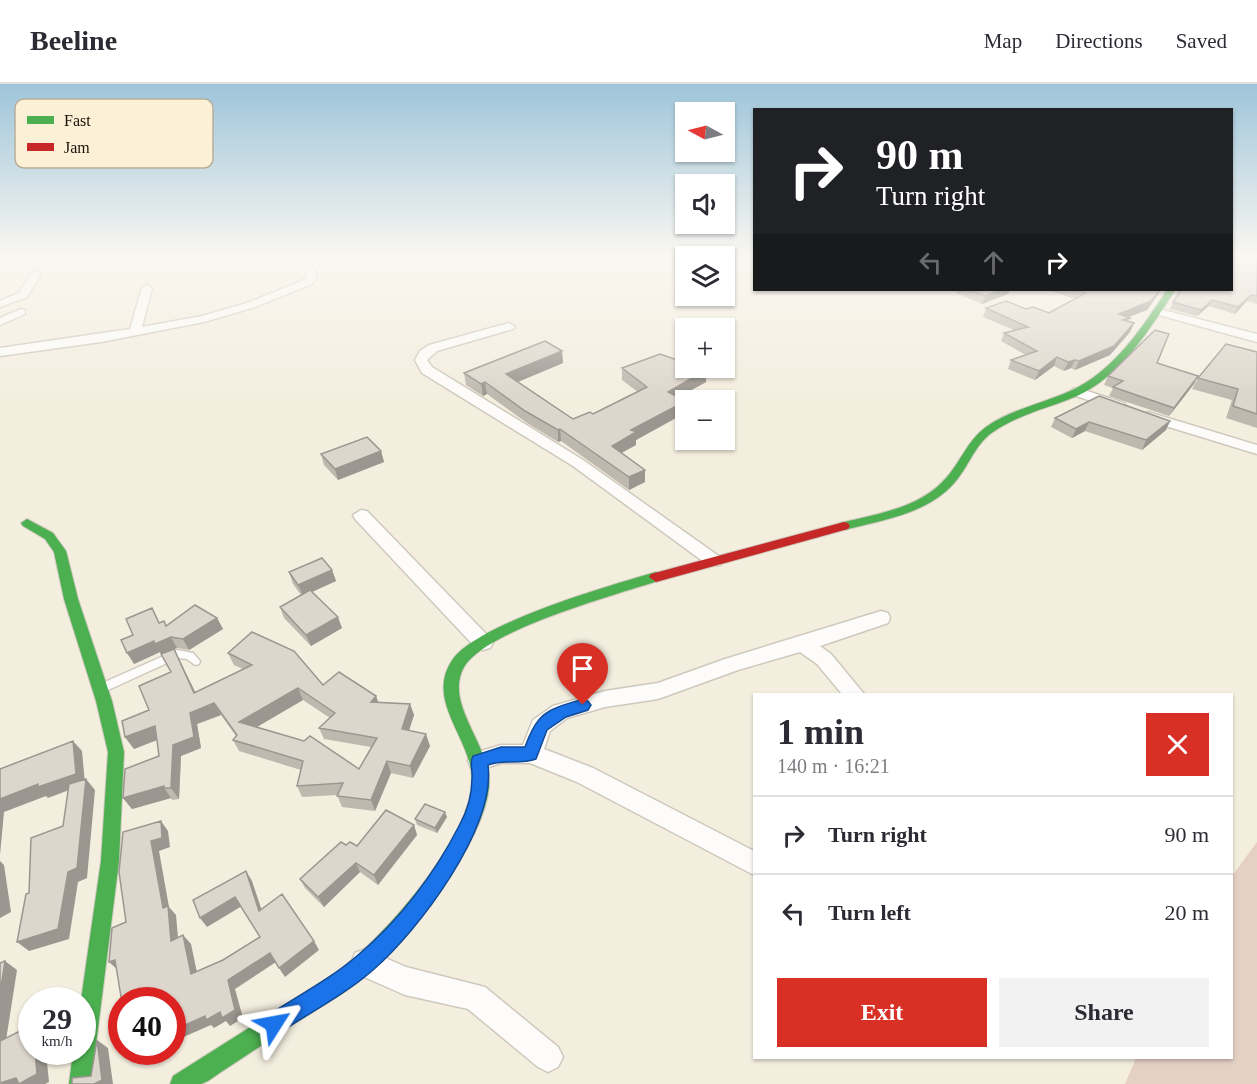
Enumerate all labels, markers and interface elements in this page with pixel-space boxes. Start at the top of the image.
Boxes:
text: Beeline [30,25,117,56]
text: Map [984,29,1022,53]
text: Directions [1055,29,1143,53]
text: Saved [1176,29,1227,53]
legend [15,99,213,168]
north arrow [675,102,735,162]
map controls [675,102,735,450]
text: Fast [64,112,91,129]
icon: right [777,132,855,210]
text: 90 m [876,132,964,178]
text: Jam [64,139,90,156]
button: sound [675,174,735,234]
text: Turn right [876,181,985,211]
button: layers [675,246,735,306]
icon: left [914,246,947,279]
icon: ahead [977,246,1010,279]
icon: right [1040,246,1073,279]
button: + [675,318,735,378]
button: − [675,390,735,450]
pin [557,643,608,705]
icon: arrive [566,652,599,685]
text: 1 min [777,712,864,752]
button: close [1146,713,1209,776]
text: 140 m · 16:21 [777,755,890,777]
icon: right [777,819,810,852]
text: Turn right [828,822,927,847]
text: 90 m [1164,822,1209,847]
icon: left [777,897,810,930]
text: Turn left [828,900,911,925]
text: 20 m [1164,900,1209,925]
button: Exit [777,978,987,1047]
button: Share [999,978,1209,1047]
speed limit sign: 40 [108,987,186,1065]
position arrow [242,992,306,1056]
text: 29 [42,1002,72,1035]
text: km/h [42,1033,72,1049]

